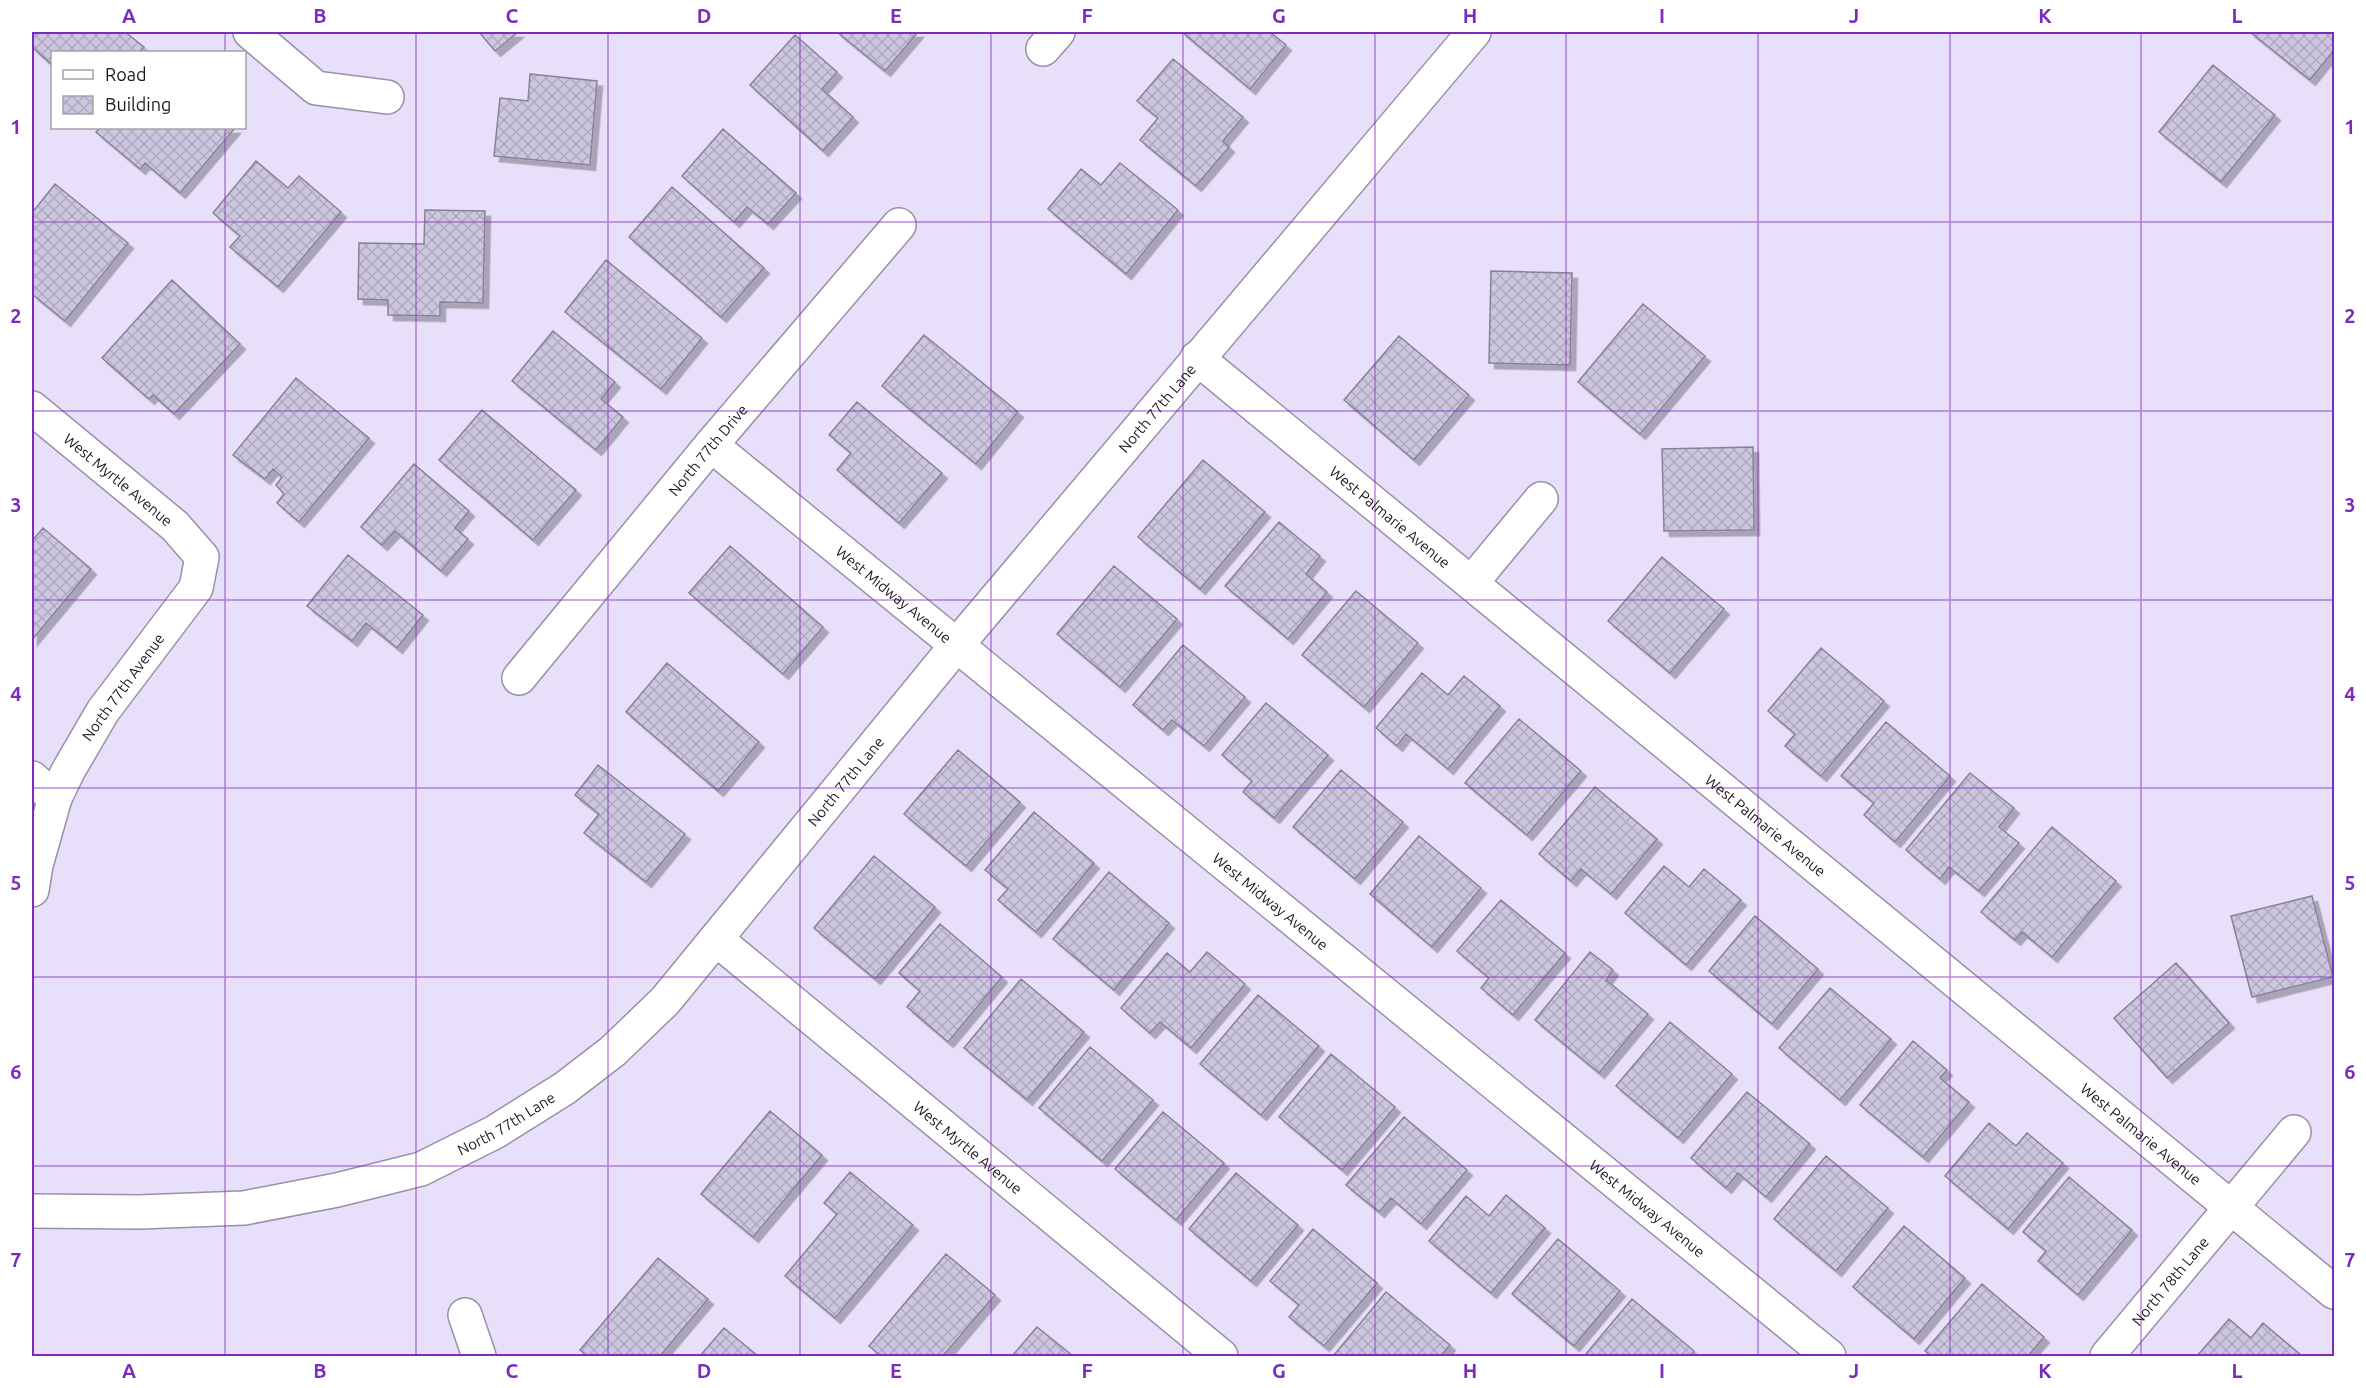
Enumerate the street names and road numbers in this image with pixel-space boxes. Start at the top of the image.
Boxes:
street label: North 77th Lane [1115,360,1199,456]
street label: North 77th Drive [665,401,750,499]
street label: West Myrtle Avenue [61,429,176,529]
street label: West Palmarie Avenue [1327,462,1454,571]
street label: West Midway Avenue [833,542,955,646]
street label: North 77th Avenue [78,630,168,744]
street label: North 77th Lane [804,733,887,829]
street label: West Palmarie Avenue [1702,771,1829,880]
street label: West Midway Avenue [1210,849,1332,953]
street label: West Palmarie Avenue [2078,1079,2205,1188]
street label: North 77th Lane [454,1088,558,1158]
street label: West Myrtle Avenue [910,1097,1026,1197]
street label: West Midway Avenue [1586,1156,1709,1260]
street label: North 78th Lane [2128,1233,2212,1329]

